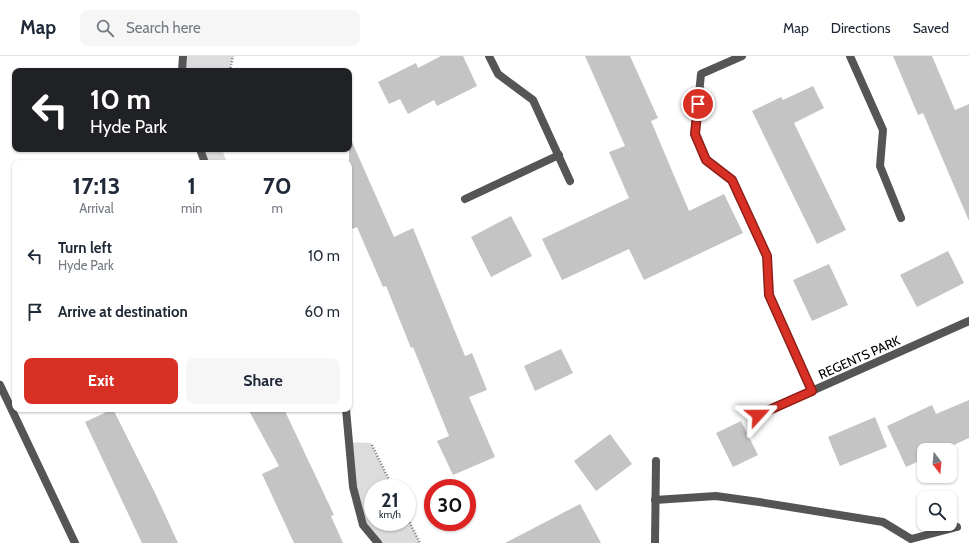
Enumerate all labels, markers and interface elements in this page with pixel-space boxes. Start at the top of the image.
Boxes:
search box [80,10,360,46]
text: Map [20,16,56,39]
icon: search [94,17,116,39]
text: Search here [126,19,201,37]
text: Map [783,19,809,37]
text: Directions [831,19,891,37]
text: Saved [913,19,949,37]
text: 10 m [90,82,151,116]
icon: left [24,84,76,136]
pin [681,87,715,121]
icon: arrive [687,93,709,115]
text: Hyde Park [90,116,167,138]
text: 17:13 [72,171,121,200]
text: 1 [187,171,196,200]
text: 70 [263,171,292,200]
text: Arrival [79,200,114,216]
text: min [181,200,202,216]
text: m [271,200,283,216]
text: Turn left [58,239,112,257]
icon: left [24,245,46,267]
text: 10 m [308,247,340,265]
text: Hyde Park [58,257,114,273]
icon: arrive [24,301,46,323]
text: Arrive at destination [58,303,188,321]
text: 60 m [304,303,340,321]
street label: REGENTS PARK [816,332,903,382]
button: Exit [24,358,178,404]
button: Share [186,358,340,404]
position arrow [737,394,779,436]
north arrow [917,443,957,483]
map controls [917,443,957,531]
speed limit sign: 30 [424,479,476,531]
text: 21 [381,488,399,512]
button: search [917,491,957,531]
text: km/h [379,508,401,521]

